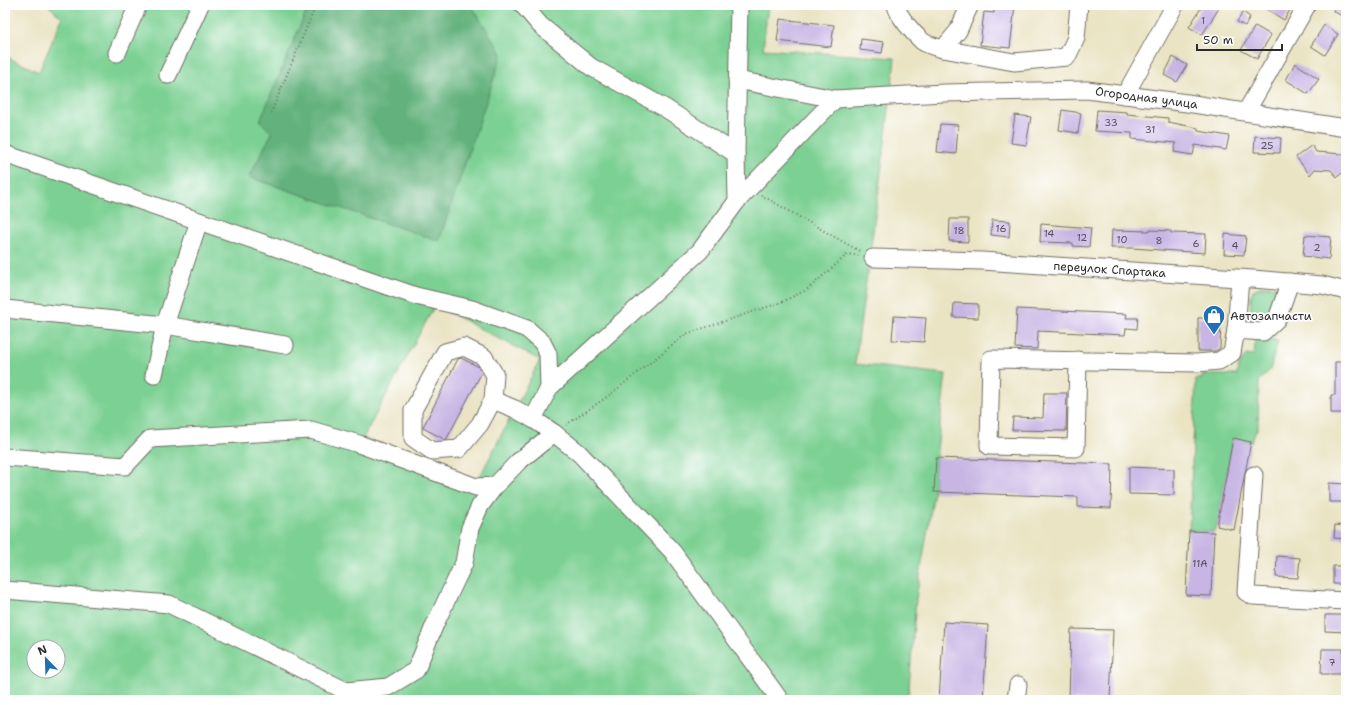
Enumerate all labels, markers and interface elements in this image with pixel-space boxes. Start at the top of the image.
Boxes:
house number: 1 [1201,14,1205,27]
scale bar [1197,26,1282,52]
text: 50 m [1203,32,1233,48]
street label: Огородная улица [1094,83,1199,113]
house number: 33 [1104,116,1118,129]
house number: 31 [1145,123,1155,136]
house number: 25 [1261,139,1273,152]
house number: 16 [996,222,1006,235]
house number: 18 [953,224,965,237]
house number: 14 [1044,227,1054,240]
house number: 12 [1077,231,1087,244]
house number: 10 [1117,233,1127,246]
house number: 8 [1156,234,1163,247]
house number: 6 [1193,237,1200,250]
house number: 4 [1232,239,1239,252]
house number: 2 [1314,241,1321,254]
street label: переулок Спартака [1053,258,1167,281]
shop icon: Автозапчасти [1201,303,1227,336]
place label: Автозапчасти [1230,308,1312,324]
house number: 11А [1192,557,1208,570]
north arrow [26,639,66,679]
text: N [35,642,49,659]
house number: 7 [1329,656,1336,669]

